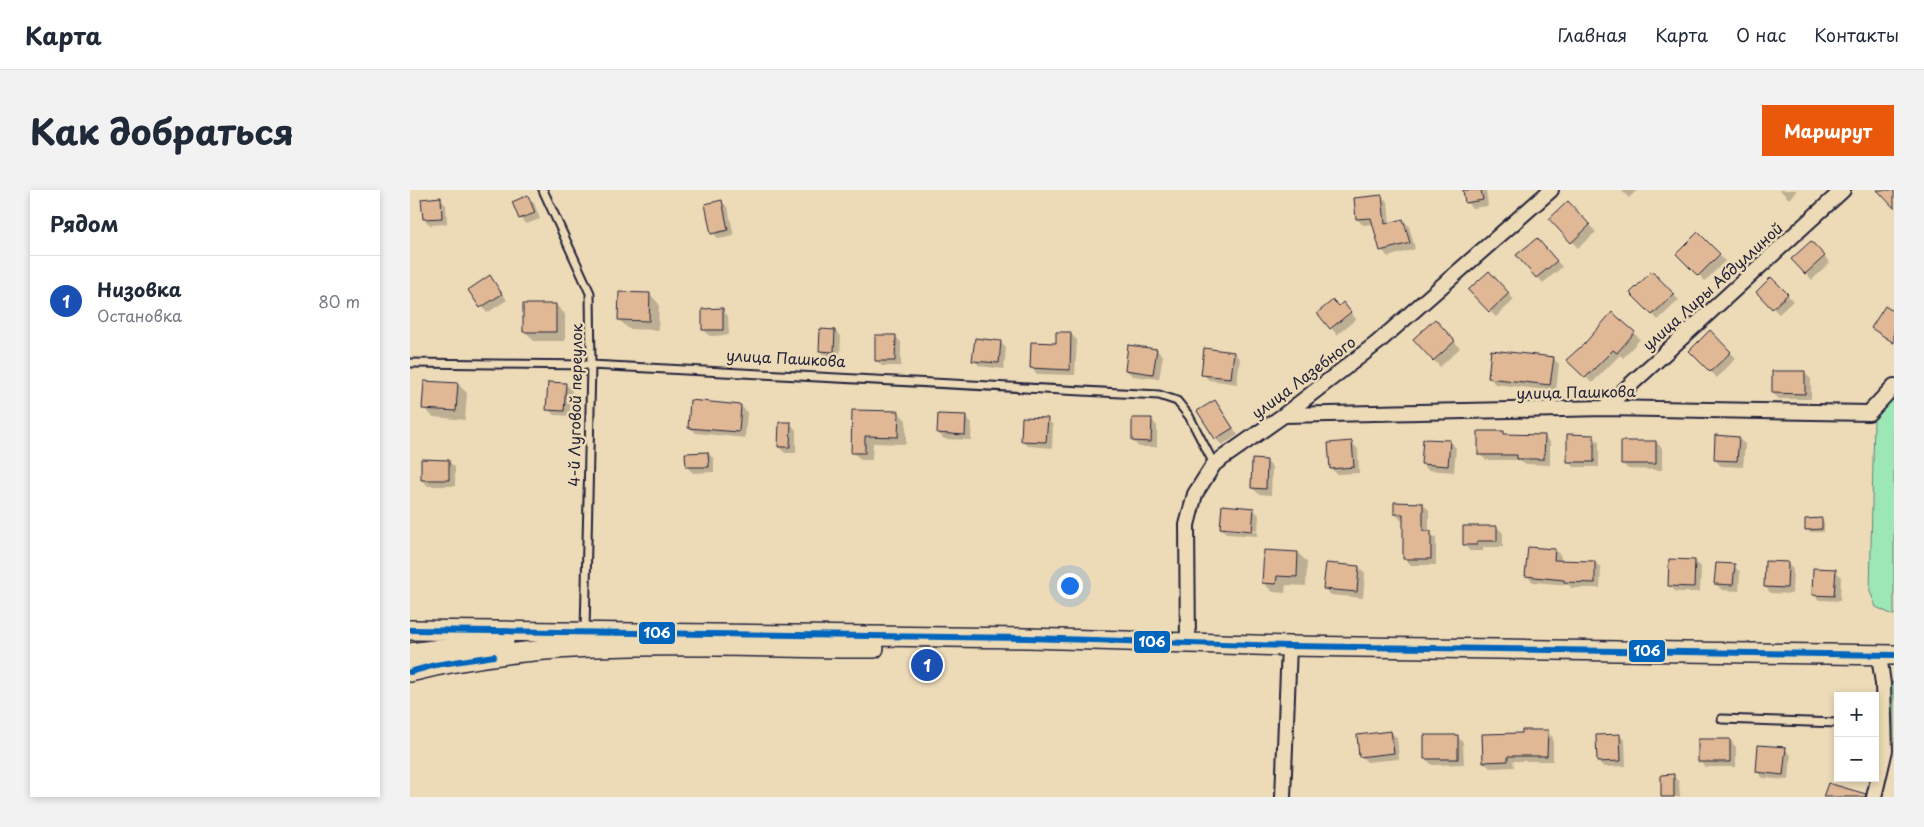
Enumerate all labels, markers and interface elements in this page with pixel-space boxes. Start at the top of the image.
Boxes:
text: Карта [25,17,102,53]
text: Главная [1558,21,1627,48]
text: Карта [1655,21,1708,48]
text: О нас [1736,21,1786,48]
text: Контакты [1814,21,1899,48]
text: Как добраться [30,104,294,157]
button: Маршрут [1762,105,1894,156]
text: Рядом [50,207,118,239]
street label: улица Лиры Абдуллиной [1637,216,1787,355]
text: Низовка [97,275,182,303]
text: 1 [62,289,70,313]
text: 80 m [318,289,360,313]
text: Остановка [97,303,182,327]
street label: 4-й Луговой переулок [562,323,587,487]
street label: улица Лазебного [1246,330,1360,424]
street label: улица Пашкова [726,343,847,372]
street label: улица Пашкова [1516,379,1637,404]
your location [1057,573,1083,599]
line badge: 106 [638,621,676,645]
text: 106 [644,622,671,643]
line badge: 106 [1133,630,1171,654]
text: 106 [1139,631,1166,652]
line badge: 106 [1628,639,1666,663]
text: 106 [1634,640,1661,661]
pin: 1 [911,646,943,684]
map controls [1834,692,1879,782]
button: + [1834,692,1879,737]
button: − [1834,737,1879,782]

